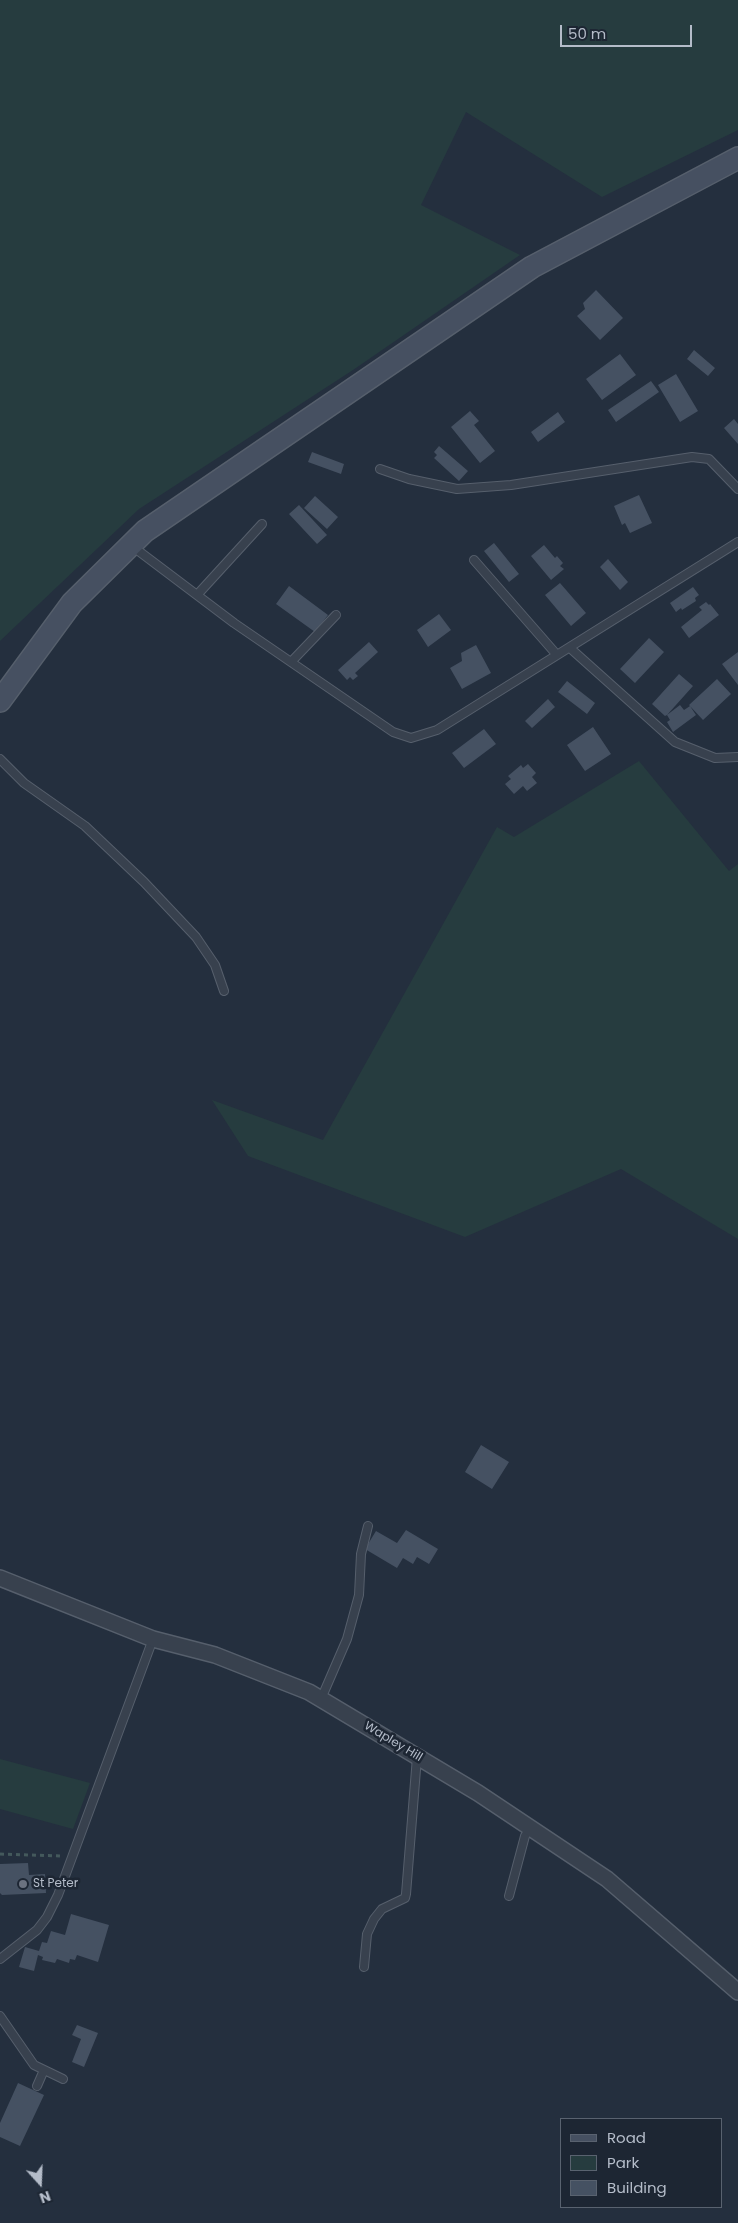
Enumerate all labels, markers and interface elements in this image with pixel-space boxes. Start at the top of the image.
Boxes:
scale bar [563,15,696,47]
text: 50 m [568,23,606,44]
street label: Wapley Hill [361,1719,425,1765]
place label: St Peter [33,1877,78,1891]
marker: St Peter [17,1878,29,1890]
legend [560,2118,723,2208]
text: Road [607,2127,646,2148]
text: Park [607,2152,639,2173]
north arrow [15,2158,65,2208]
text: Building [607,2177,667,2198]
text: N [37,2186,53,2208]

